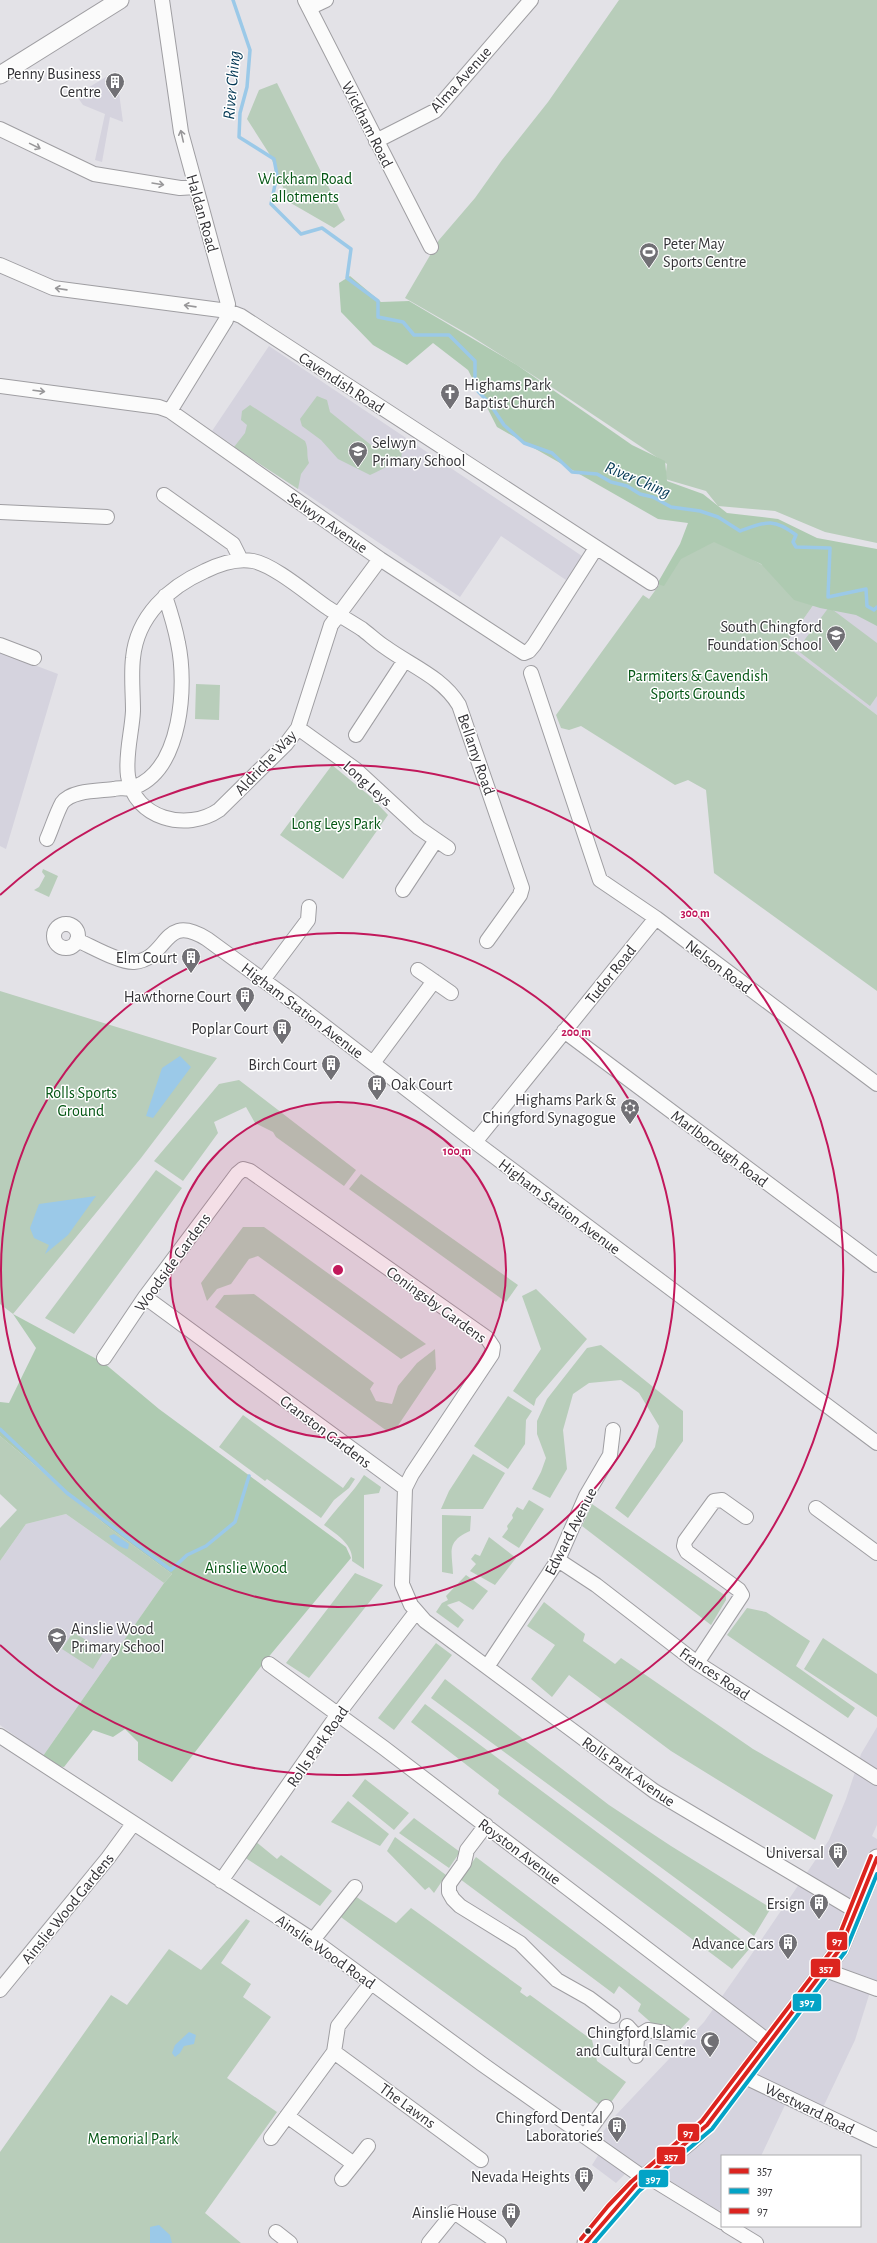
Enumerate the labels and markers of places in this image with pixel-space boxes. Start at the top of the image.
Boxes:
place label: Penny Business Centre [6,66,101,100]
building icon: Penny Business Centre [104,71,126,99]
place label: Peter May Sports Centre [663,236,747,270]
sports icon: Peter May Sports Centre [638,241,660,269]
place label: Highams Park Baptist Church [464,377,555,411]
church icon: Highams Park Baptist Church [439,382,461,410]
place label: Selwyn Primary School [372,435,465,470]
school or university icon: Selwyn Primary School [347,440,369,468]
place label: South Chingford Foundation School [707,619,822,653]
school or university icon: South Chingford Foundation School [825,624,847,652]
building icon: Elm Court [180,946,202,974]
place label: Elm Court [116,950,177,966]
building icon: Hawthorne Court [234,985,256,1013]
place label: Hawthorne Court [124,989,231,1005]
building icon: Poplar Court [271,1017,293,1045]
place label: Poplar Court [191,1021,268,1037]
building icon: Birch Court [320,1053,342,1081]
place label: Birch Court [248,1057,317,1073]
building icon: Oak Court [366,1073,388,1101]
place label: Oak Court [391,1077,453,1093]
place label: Highams Park & Chingford Synagogue [482,1092,616,1127]
synagogue icon: Highams Park & Chingford Synagogue [619,1097,641,1125]
centre of rings [331,1263,345,1277]
place label: Ainslie Wood Primary School [71,1621,164,1656]
school or university icon: Ainslie Wood Primary School [46,1626,68,1654]
building icon: Universal [827,1841,849,1869]
place label: Universal [766,1845,824,1861]
building icon: Ersign [808,1892,830,1920]
place label: Ersign [766,1896,805,1912]
building icon: Advance Cars [777,1932,799,1960]
place label: Advance Cars [692,1936,774,1952]
place label: Chingford Islamic and Cultural Centre [576,2025,696,2059]
mosque icon: Chingford Islamic and Cultural Centre [699,2030,721,2058]
place label: Chingford Dental Laboratories [496,2110,603,2144]
building icon: Chingford Dental Laboratories [606,2115,628,2143]
building icon: Nevada Heights [573,2165,595,2193]
place label: Nevada Heights [471,2169,570,2185]
building icon: Ainslie House [500,2201,522,2229]
place label: Ainslie House [412,2205,497,2221]
unlabelled marker [583,2226,593,2236]

